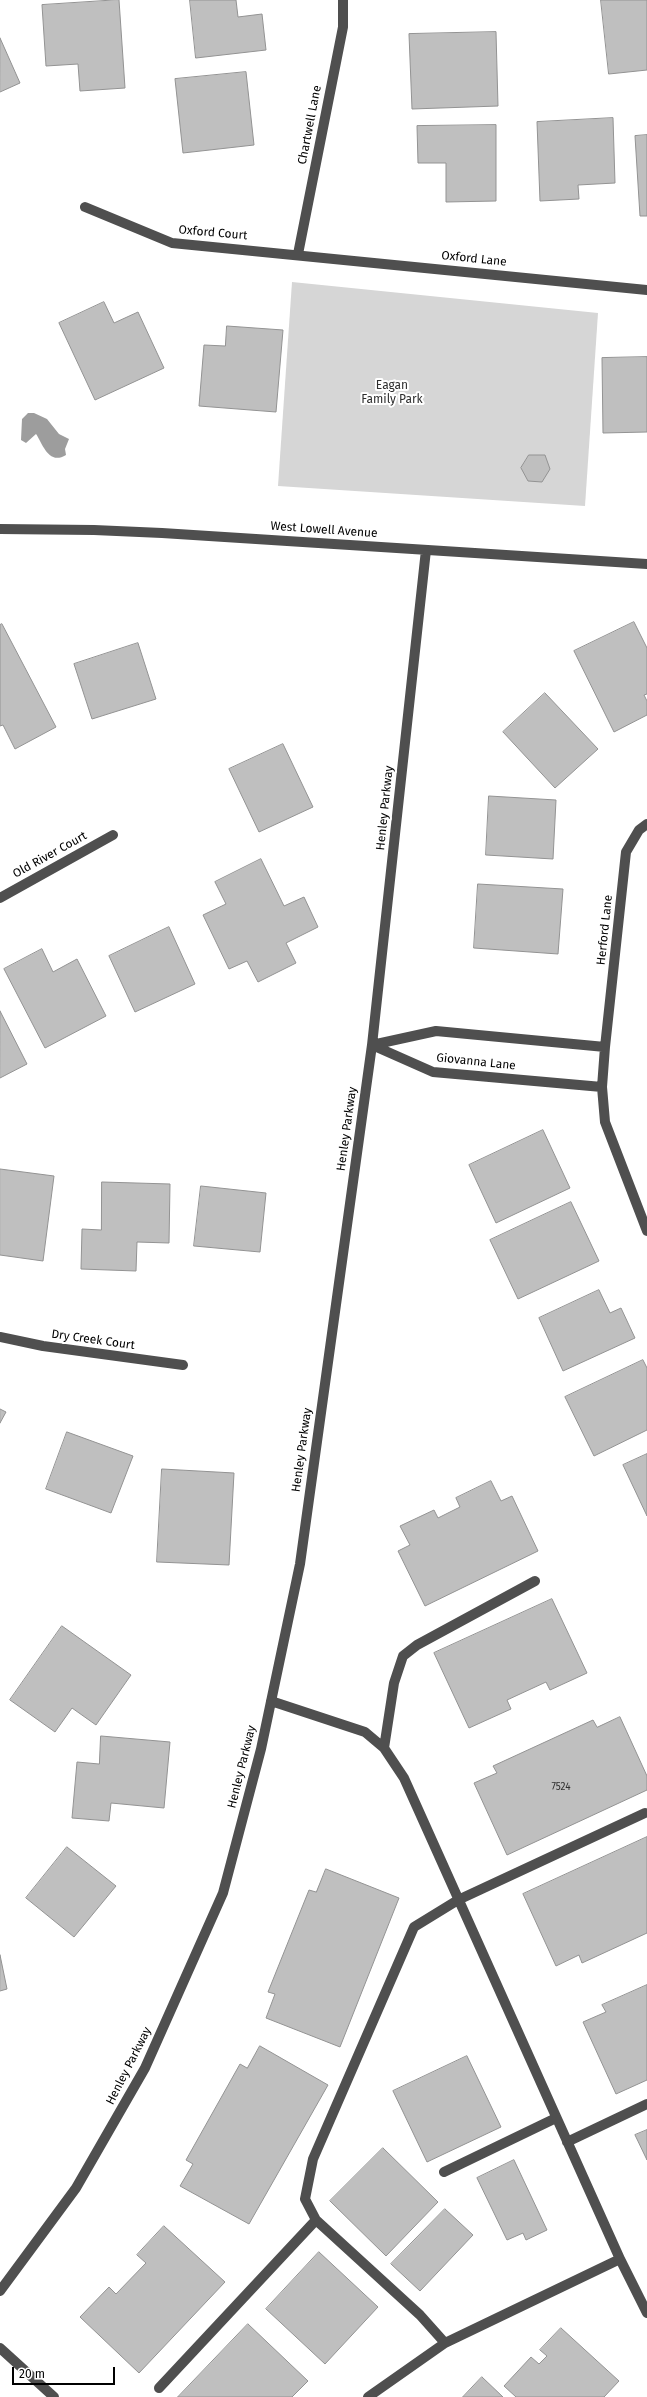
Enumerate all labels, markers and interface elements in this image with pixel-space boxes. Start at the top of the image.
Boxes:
street label: Chartwell Lane [295,84,325,166]
street label: Oxford Court [178,223,248,243]
street label: Oxford Lane [441,248,507,270]
park label: Eagan Family Park [361,379,423,407]
street label: West Lowell Avenue [270,519,378,541]
street label: Henley Parkway [373,765,397,851]
street label: Old River Court [10,829,90,881]
street label: Herford Lane [594,894,616,966]
street label: Giovanna Lane [436,1051,516,1073]
street label: Henley Parkway [334,1086,360,1172]
street label: Dry Creek Court [50,1327,136,1353]
street label: Henley Parkway [289,1407,315,1493]
street label: Henley Parkway [225,1724,259,1810]
house number: 7524 [551,1781,571,1793]
street label: Henley Parkway [103,2025,155,2107]
scale bar [14,2359,117,2385]
text: 20 m [19,2367,45,2381]

